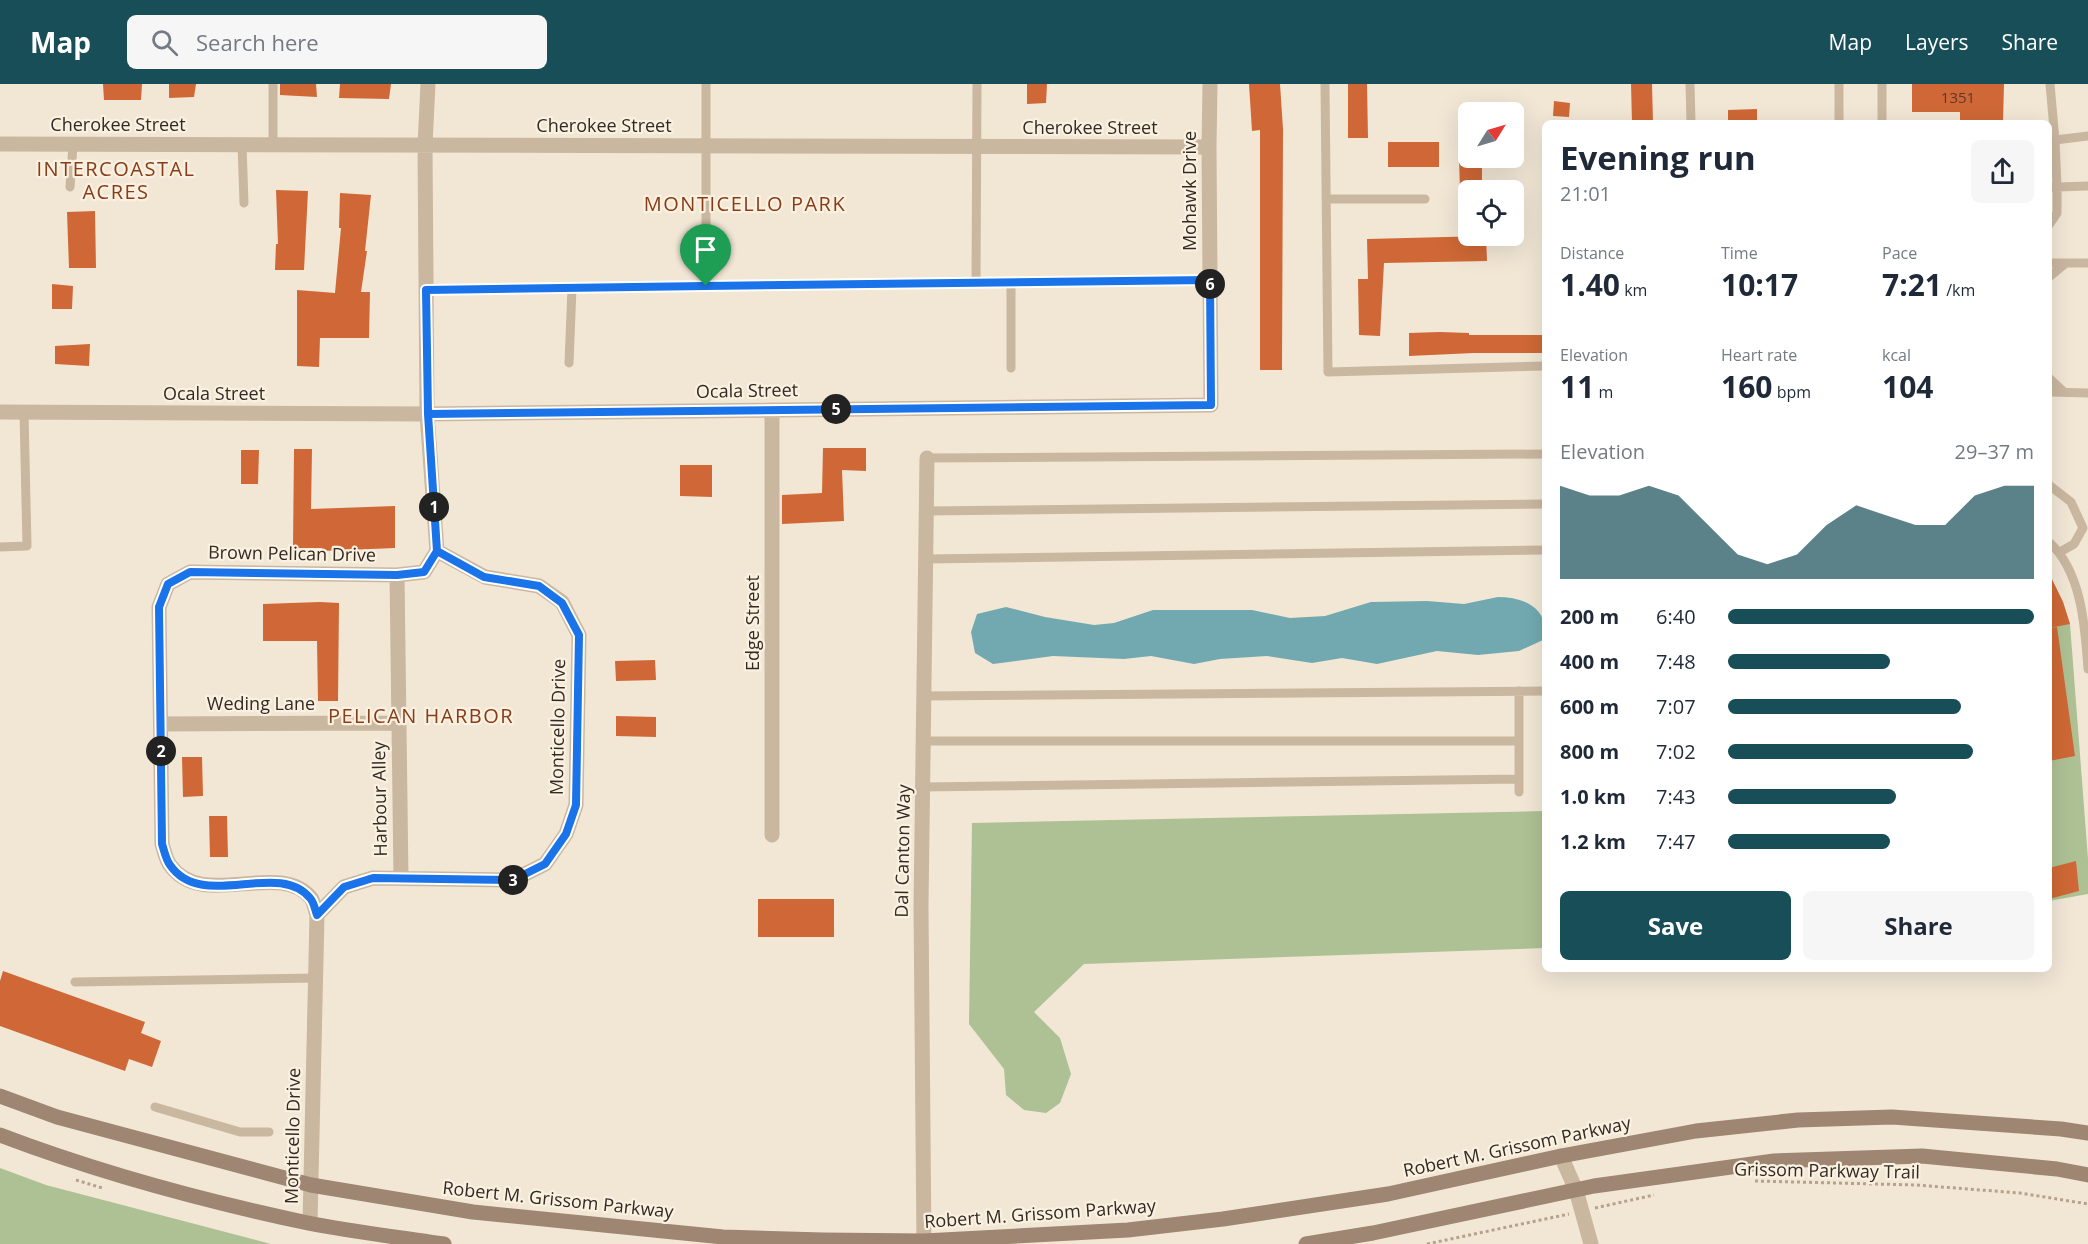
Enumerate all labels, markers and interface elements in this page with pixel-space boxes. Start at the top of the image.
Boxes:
search box [127,15,547,69]
text: Map [30,23,91,61]
icon: search [148,26,181,59]
text: Search here [196,27,319,57]
text: Map [1829,28,1872,56]
text: Layers [1905,28,1969,56]
text: Share [2002,28,2058,56]
house number: 1351 [1941,87,1975,107]
north arrow [1458,102,1524,168]
map controls [1458,102,1524,246]
street label: Cherokee Street [50,112,186,136]
street label: Cherokee Street [536,113,672,137]
street label: Cherokee Street [1022,115,1158,139]
street label: Mohawk Drive [1177,131,1201,251]
text: Evening run [1560,135,1756,180]
button: share [1971,140,2034,203]
district label: INTERCOASTAL ACRES [37,155,196,205]
button: locate [1458,180,1524,246]
text: 21:01 [1560,180,1611,207]
district label: MONTICELLO PARK [644,190,846,217]
pin [680,224,731,286]
icon: arrive [689,233,722,266]
text: Distance [1560,242,1624,264]
text: Time [1721,242,1758,264]
text: Pace [1882,242,1917,264]
text: 1.40 [1560,264,1620,305]
text: 10:17 [1721,264,1798,305]
text: 7:21 [1882,264,1942,305]
pin: 6 [1195,269,1225,299]
text: 6 [1205,273,1215,295]
text: km [1620,279,1647,301]
text: /km [1942,279,1975,301]
text: Elevation [1560,344,1628,366]
text: Heart rate [1721,344,1797,366]
text: kcal [1882,344,1911,366]
text: 11 [1560,366,1594,407]
text: 160 [1721,366,1772,407]
text: 104 [1882,366,1933,407]
street label: Ocala Street [696,377,798,403]
street label: Ocala Street [163,381,265,405]
text: m [1594,381,1613,403]
text: bpm [1772,381,1811,403]
pin: 5 [821,394,851,424]
text: 5 [831,398,841,420]
text: Elevation [1560,438,1645,465]
text: 29–37 m [1955,438,2034,465]
pin: 1 [419,492,449,522]
text: 1 [429,496,439,518]
street label: Brown Pelican Drive [208,540,376,566]
street label: Edge Street [740,575,764,671]
text: 200 m [1560,603,1619,630]
text: 6:40 [1656,603,1696,630]
text: 400 m [1560,648,1619,675]
text: 7:48 [1656,648,1696,675]
street label: Monticello Drive [544,659,570,795]
street label: Weding Lane [207,691,315,715]
text: 600 m [1560,693,1619,720]
text: 7:07 [1656,693,1696,720]
district label: PELICAN HARBOR [328,702,514,729]
pin: 2 [146,736,176,766]
text: 800 m [1560,738,1619,765]
text: 7:02 [1656,738,1696,765]
text: 2 [156,740,166,762]
street label: Harbour Alley [366,740,392,857]
street label: Dal Canton Way [889,783,915,918]
text: 1.0 km [1560,783,1626,810]
text: 7:43 [1656,783,1696,810]
text: 1.2 km [1560,828,1626,855]
text: 7:47 [1656,828,1696,855]
pin: 3 [498,865,528,895]
text: 3 [508,869,518,891]
button: Save [1560,891,1791,960]
button: Share [1803,891,2034,960]
street label: Monticello Drive [279,1068,305,1204]
street label: Robert M. Grissom Parkway [1401,1110,1634,1182]
street label: Grissom Parkway Trail [1734,1156,1920,1184]
street label: Robert M. Grissom Parkway [441,1175,676,1223]
street label: Robert M. Grissom Parkway [923,1193,1157,1233]

